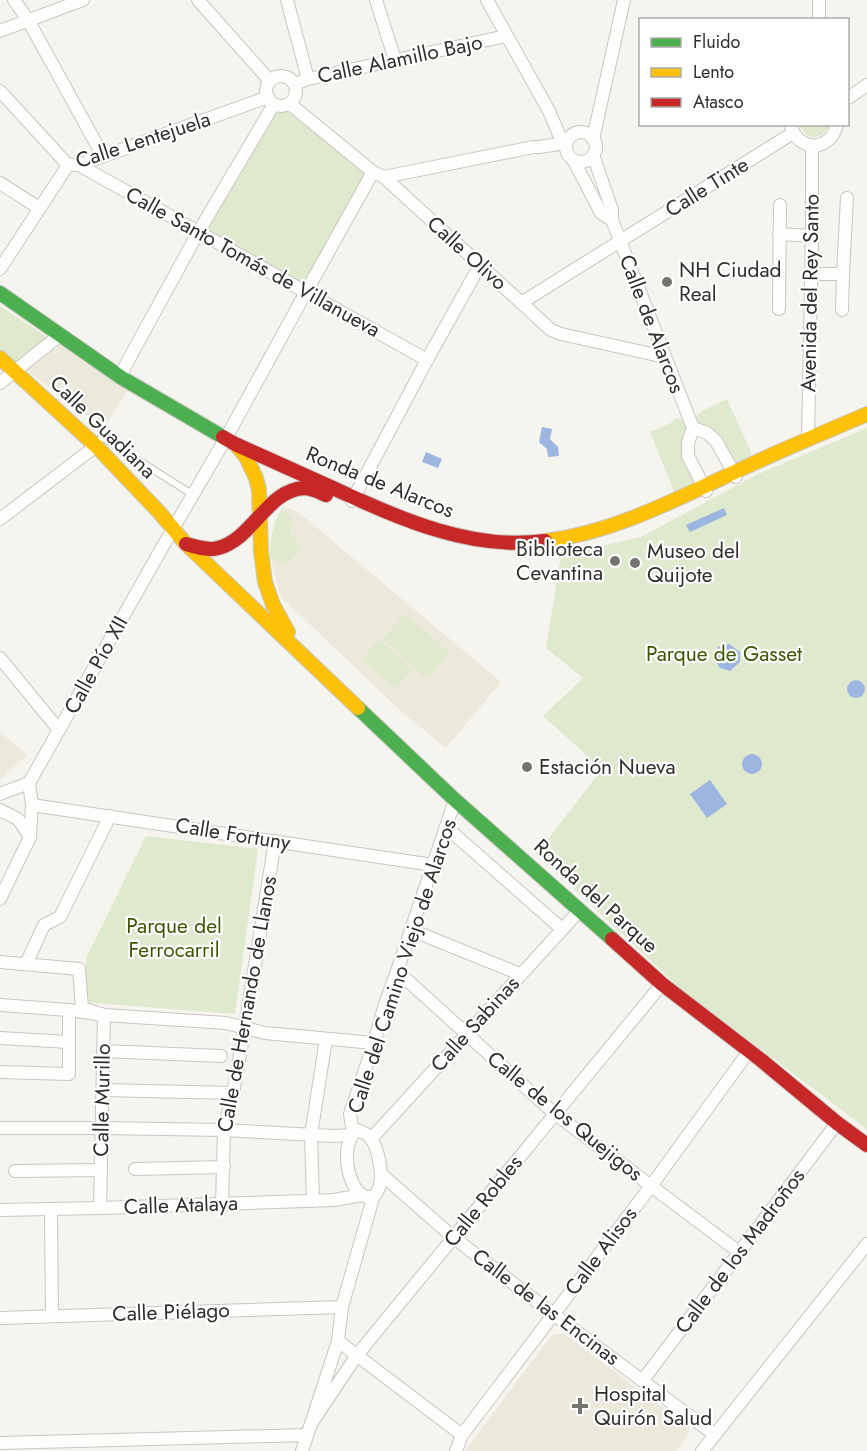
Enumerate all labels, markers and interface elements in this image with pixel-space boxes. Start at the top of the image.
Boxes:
legend [639,18,849,126]
street label: Calle Alamillo Bajo [315,27,485,91]
text: Fluido [693,29,741,55]
text: Lento [693,59,734,85]
text: Atasco [693,89,744,115]
street label: Calle Lentejuela [72,104,214,176]
street label: Calle Tinte [659,149,755,224]
street label: Calle Santo Tomás de Villanueva [120,179,386,345]
street label: Avenida del Rey Santo [793,194,827,392]
street label: Calle Olivo [420,209,514,297]
street label: Calle de Alarcos [612,250,692,398]
place label: NH Ciudad Real [679,255,782,309]
marker: NH Ciudad Real [660,275,674,289]
street label: Calle Guadiana [43,369,163,485]
street label: Ronda de Alarcos [301,439,459,525]
place label: Biblioteca Cevantina [516,534,603,588]
place label: Museo del Quijote [647,536,740,590]
marker: Biblioteca Cevantina [608,554,622,568]
marker: Museo del Quijote [628,556,642,570]
street label: Calle Pío XII [57,611,135,719]
park label: Parque de Gasset [646,639,802,669]
place label: Estación Nueva [539,752,676,782]
marker: Estación Nueva [520,760,534,774]
street label: Calle Fortuny [173,810,293,858]
street label: Calle del Camino Viejo de Alarcos [340,815,464,1117]
street label: Ronda del Parque [527,832,665,960]
street label: Calle de Hernando de Llanos [210,874,284,1134]
park label: Parque del Ferrocarril [126,911,222,965]
street label: Calle Sabinas [424,969,526,1079]
street label: Calle Murillo [86,1043,118,1157]
street label: Calle de los Quejigos [481,1044,649,1188]
street label: Calle Robles [437,1149,529,1253]
street label: Calle de los Madroños [668,1162,812,1340]
street label: Calle Atalaya [123,1188,239,1222]
street label: Calle Alisos [558,1201,644,1301]
street label: Calle de las Encinas [466,1242,626,1372]
street label: Calle Piélago [112,1295,230,1329]
place label: Hospital Quirón Salud [594,1379,712,1433]
marker: Hospital Quirón Salud [571,1397,589,1415]

